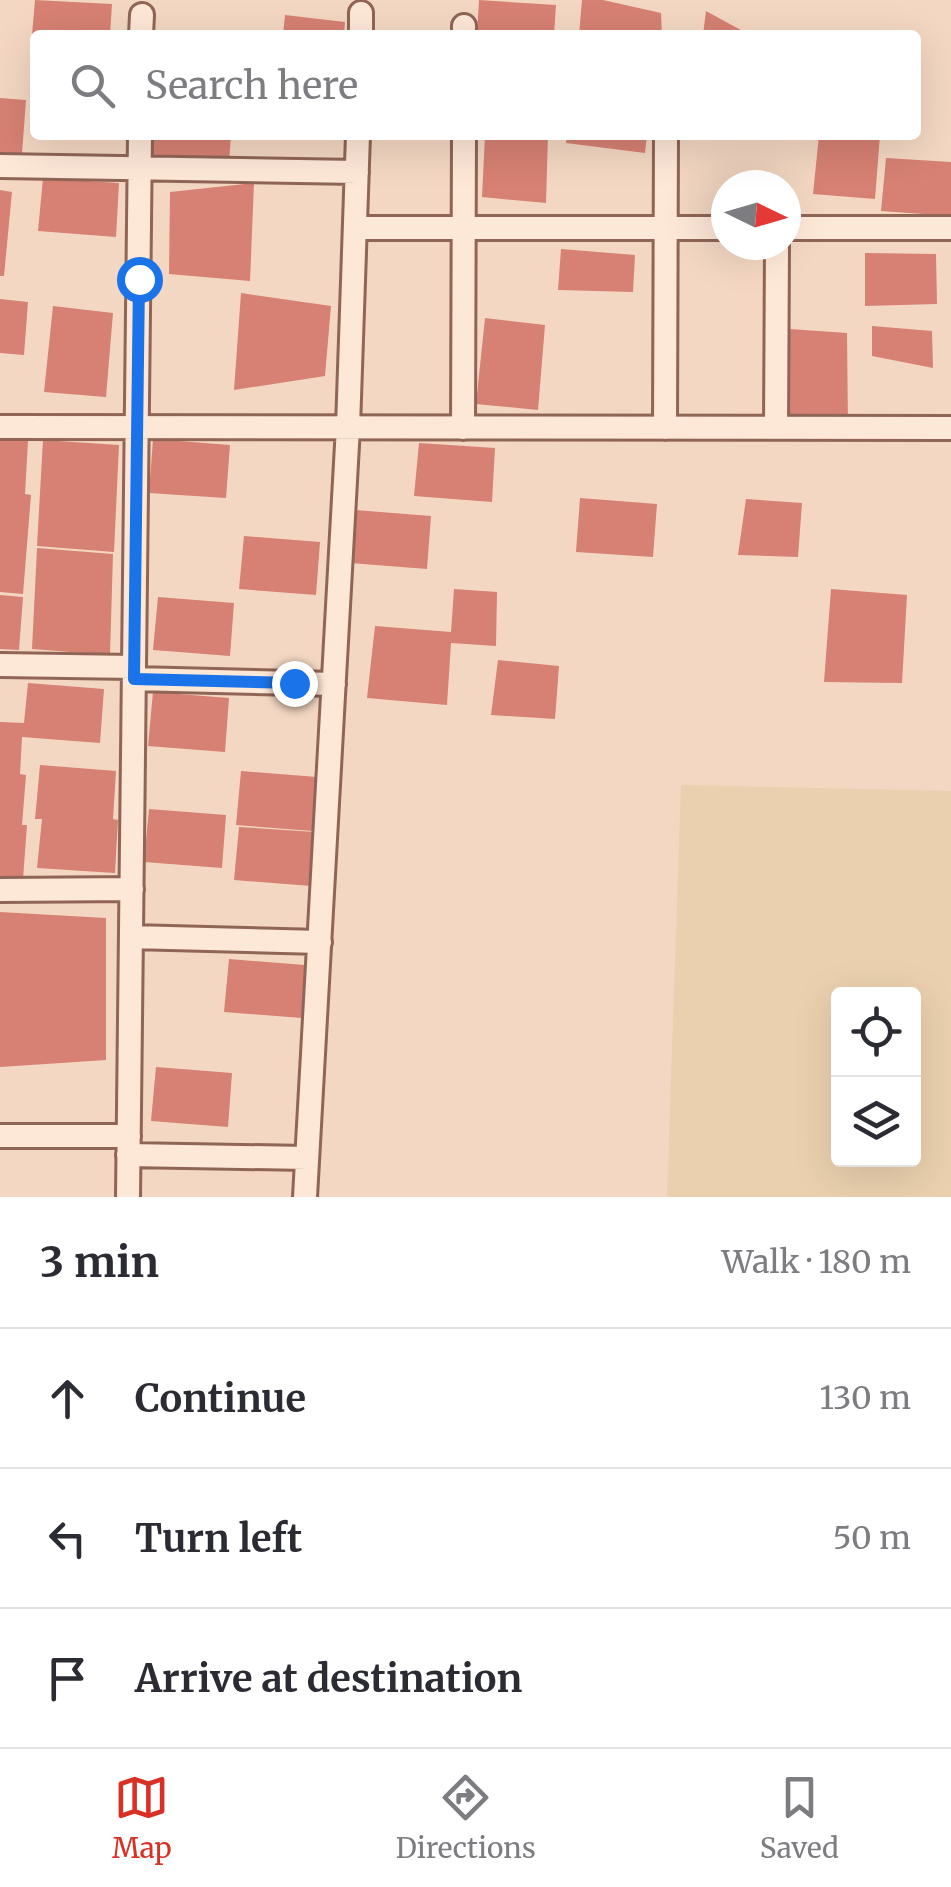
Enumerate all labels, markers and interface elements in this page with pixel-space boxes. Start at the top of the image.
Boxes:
search box [30,30,921,140]
icon: search [65,58,120,113]
text: Search here [145,62,358,109]
north arrow [711,170,801,260]
route start [117,257,163,303]
route end [272,661,318,707]
map controls [831,987,921,1167]
button: locate [831,987,921,1077]
button: layers [831,1077,921,1167]
text: 3 min [40,1236,159,1288]
text: Walk · 180 m [722,1242,911,1282]
icon: ahead [40,1371,95,1426]
text: Continue [135,1375,306,1422]
text: 130 m [819,1378,911,1418]
icon: left [40,1511,95,1566]
text: Turn left [135,1515,302,1562]
text: 50 m [833,1518,911,1558]
icon: arrive [40,1651,95,1706]
text: Arrive at destination [135,1655,522,1702]
tab: Map [112,1770,172,1866]
tab: Directions [396,1770,536,1866]
tab: Saved [760,1770,839,1866]

